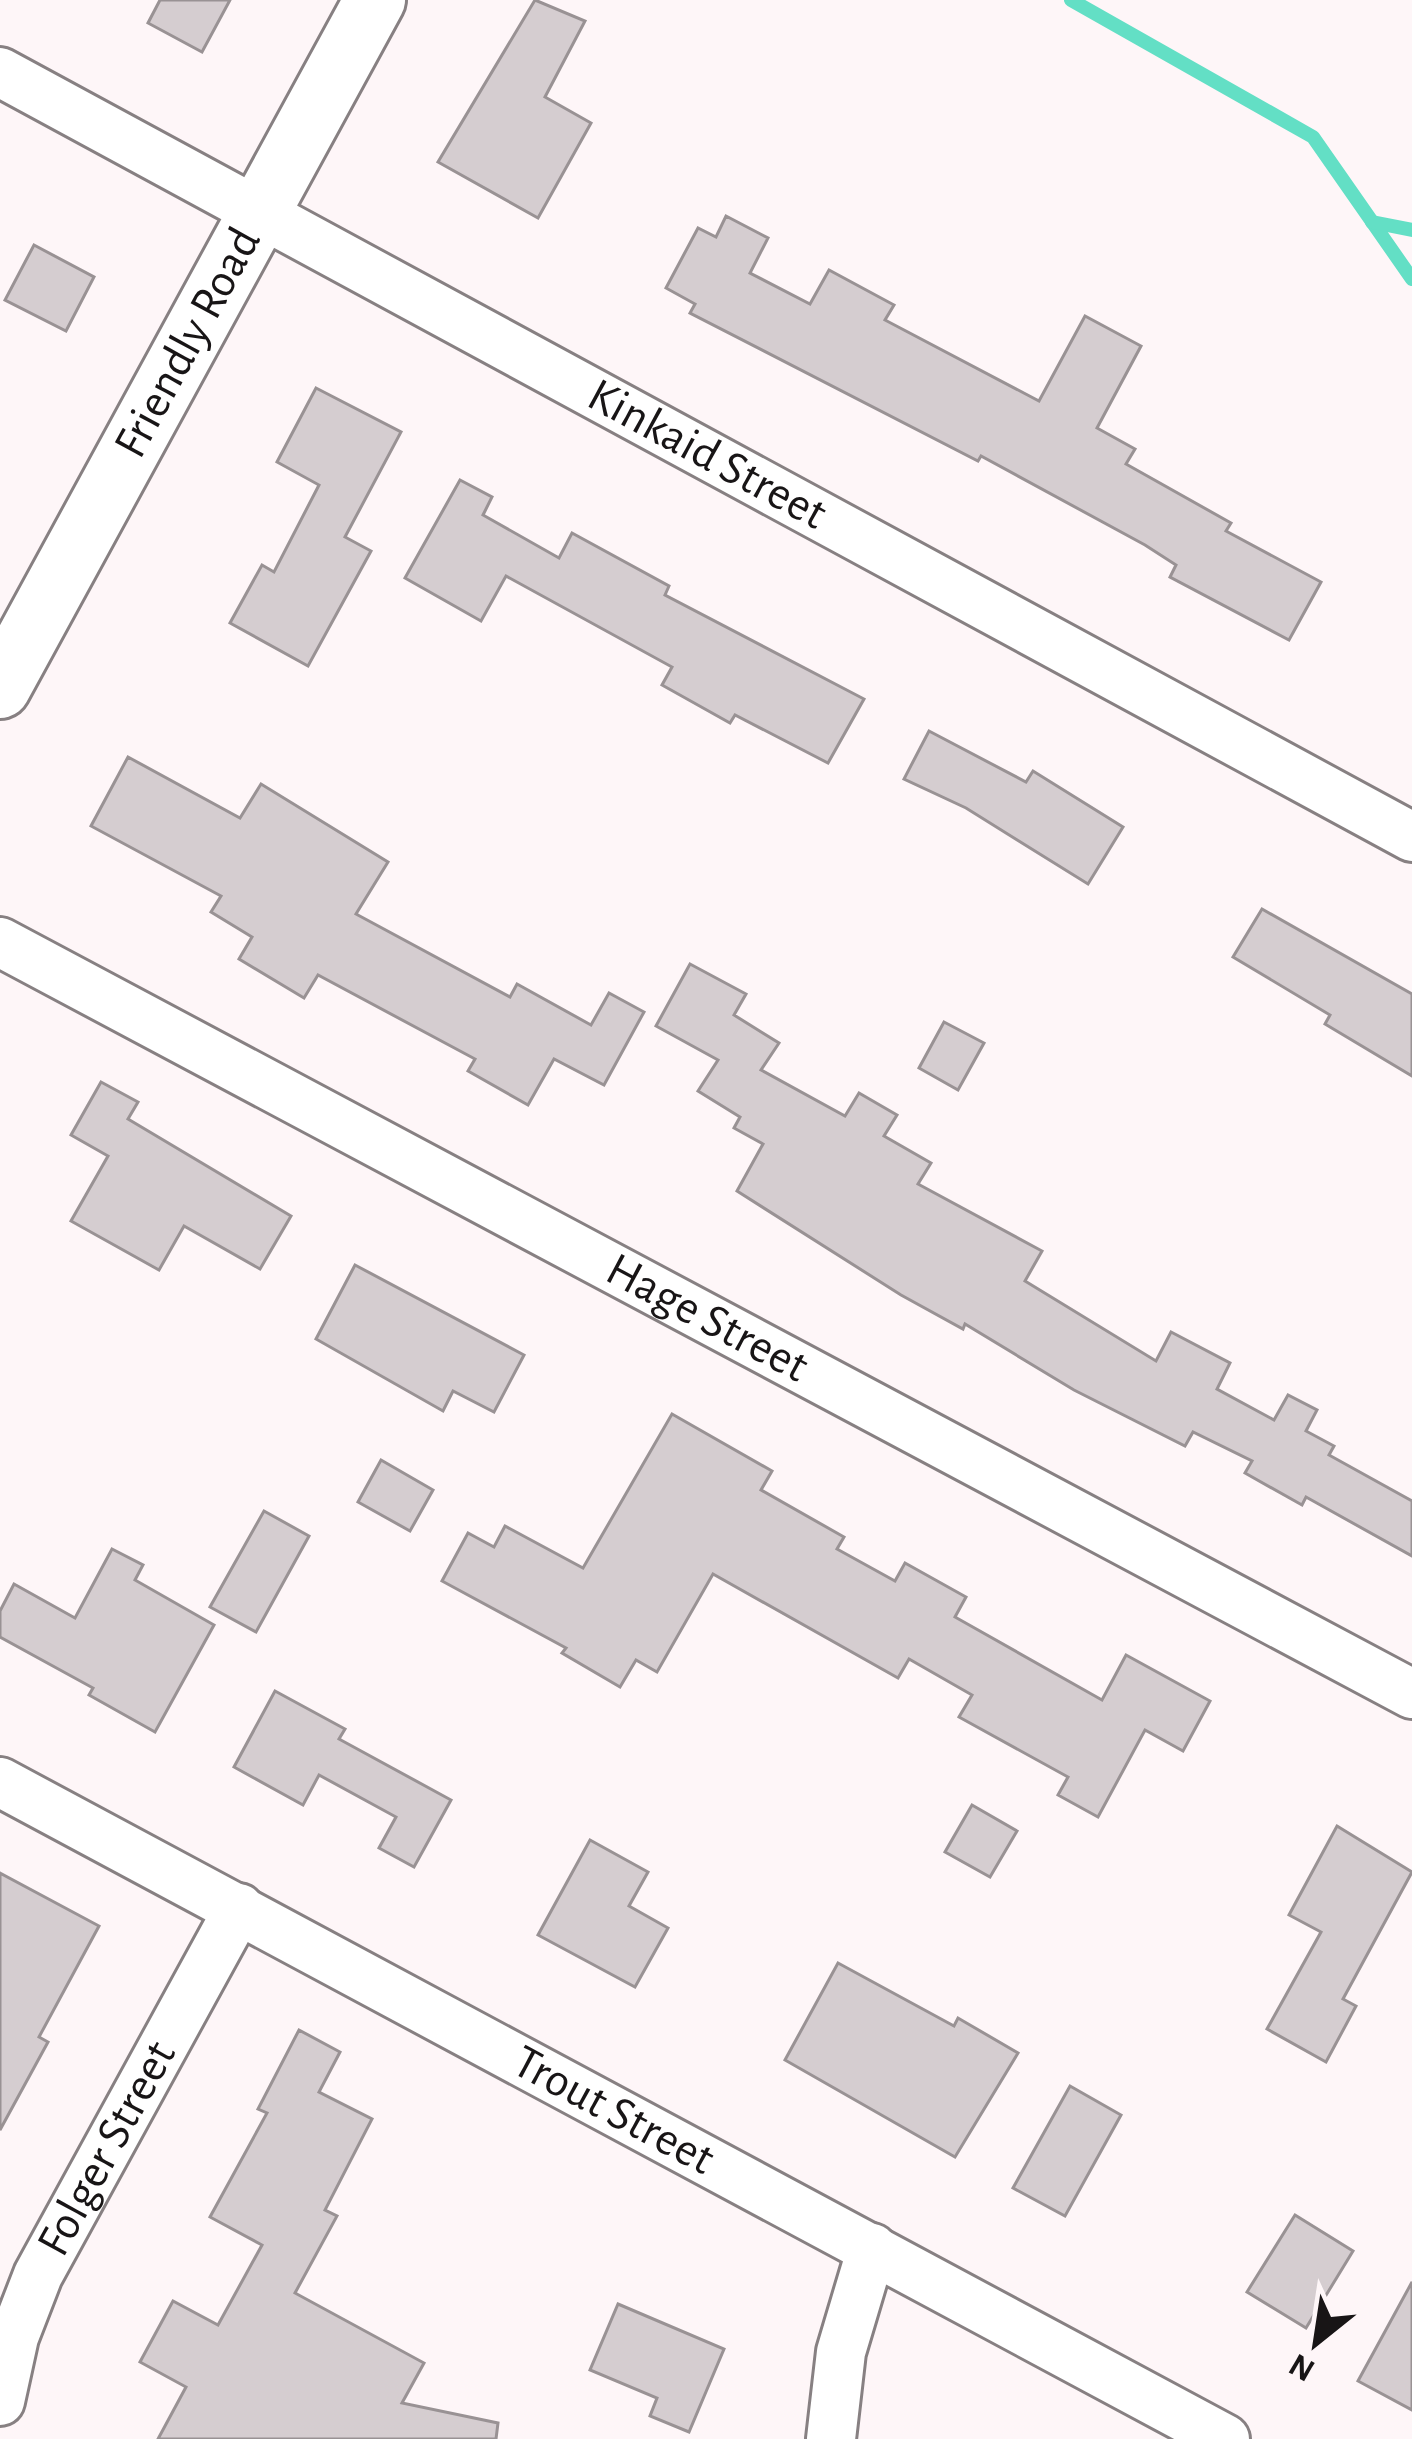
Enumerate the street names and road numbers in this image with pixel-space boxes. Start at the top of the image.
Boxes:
street label: Friendly Road [106,220,270,466]
street label: Kinkaid Street [580,371,834,539]
street label: Hage Street [598,1246,816,1392]
street label: Folger Street [29,2033,185,2264]
street label: Trout Street [505,2038,722,2184]

